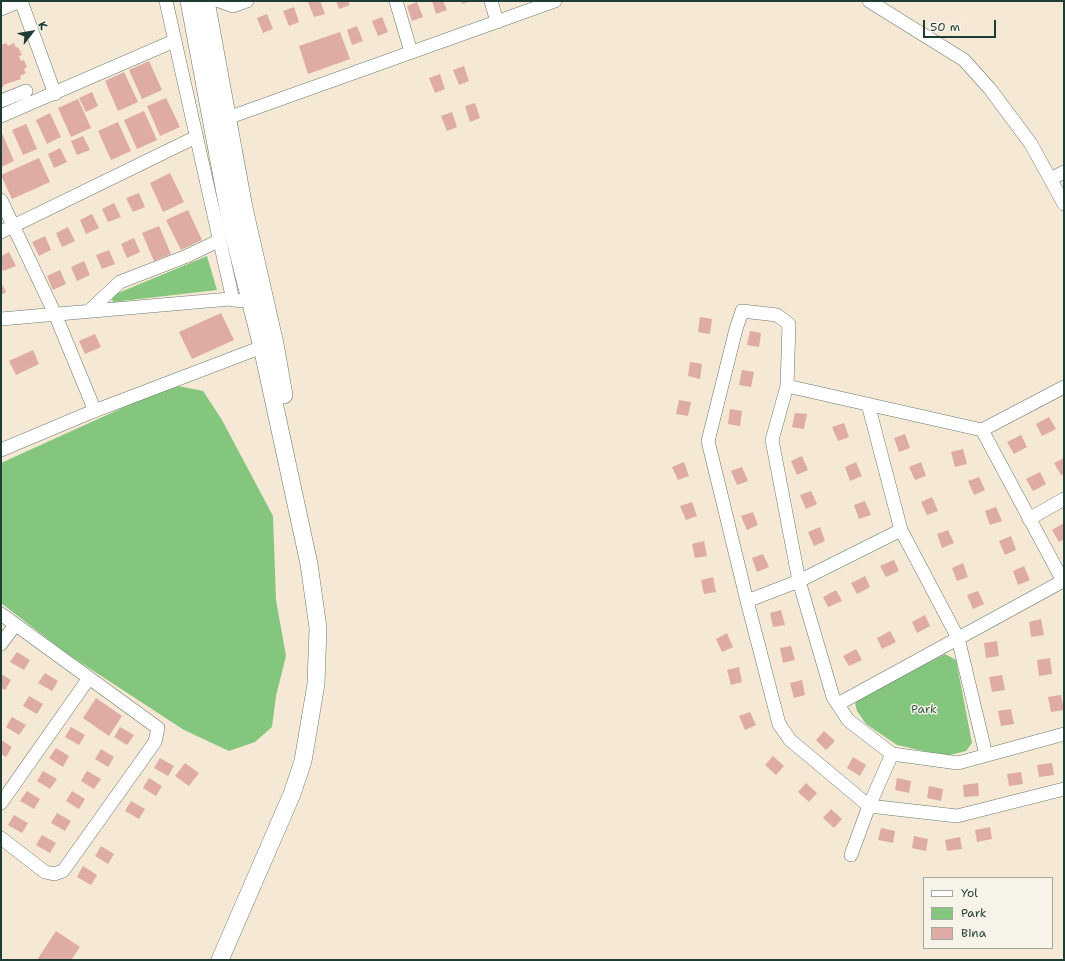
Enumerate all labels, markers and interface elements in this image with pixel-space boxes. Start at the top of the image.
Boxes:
north arrow [12,12,52,52]
scale bar [925,12,998,38]
text: K [34,18,51,33]
text: 50 m [930,19,960,35]
park label: Park [911,703,937,717]
legend [923,877,1053,949]
text: Yol [961,885,978,901]
text: Park [961,905,987,921]
text: Bina [961,925,986,941]

